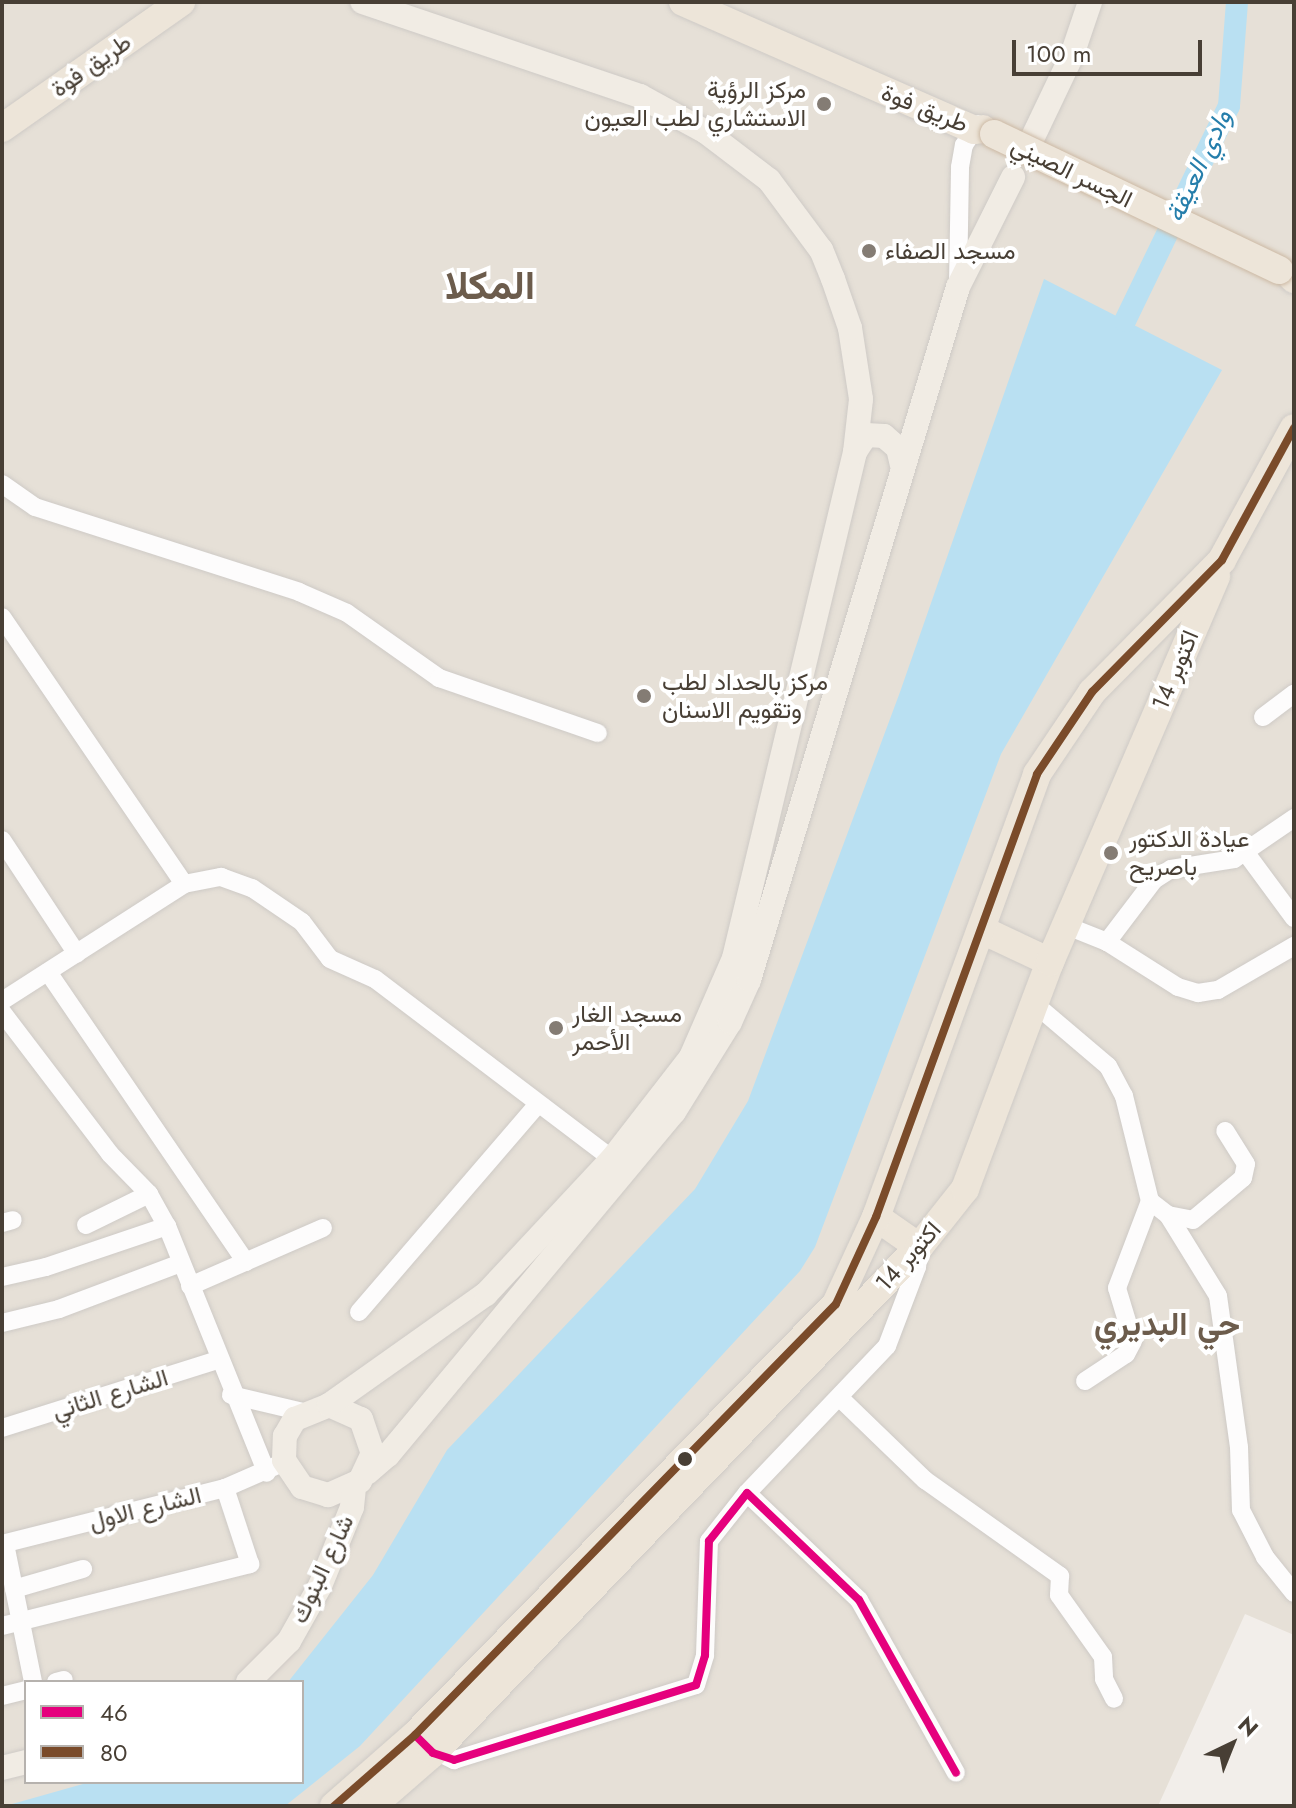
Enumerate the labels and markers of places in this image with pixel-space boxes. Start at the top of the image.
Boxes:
place label: مركز الرؤية الاستشاري لطب العيون [585,76,806,132]
marker: مركز الرؤية الاستشاري لطب العيون [813,93,835,115]
place label: مسجد الصفاء [885,237,1015,265]
marker: مسجد الصفاء [860,242,878,260]
place label: مركز بالحداد لطب وتقويم الاسنان [662,668,828,724]
marker: مركز بالحداد لطب وتقويم الاسنان [633,685,655,707]
place label: عيادة الدكتور باصريح [1129,825,1249,881]
marker: عيادة الدكتور باصريح [1100,842,1122,864]
place label: مسجد الغار الأحمر [572,1000,682,1056]
marker: مسجد الغار الأحمر [547,1019,565,1037]
unlabelled marker [677,1451,693,1467]

